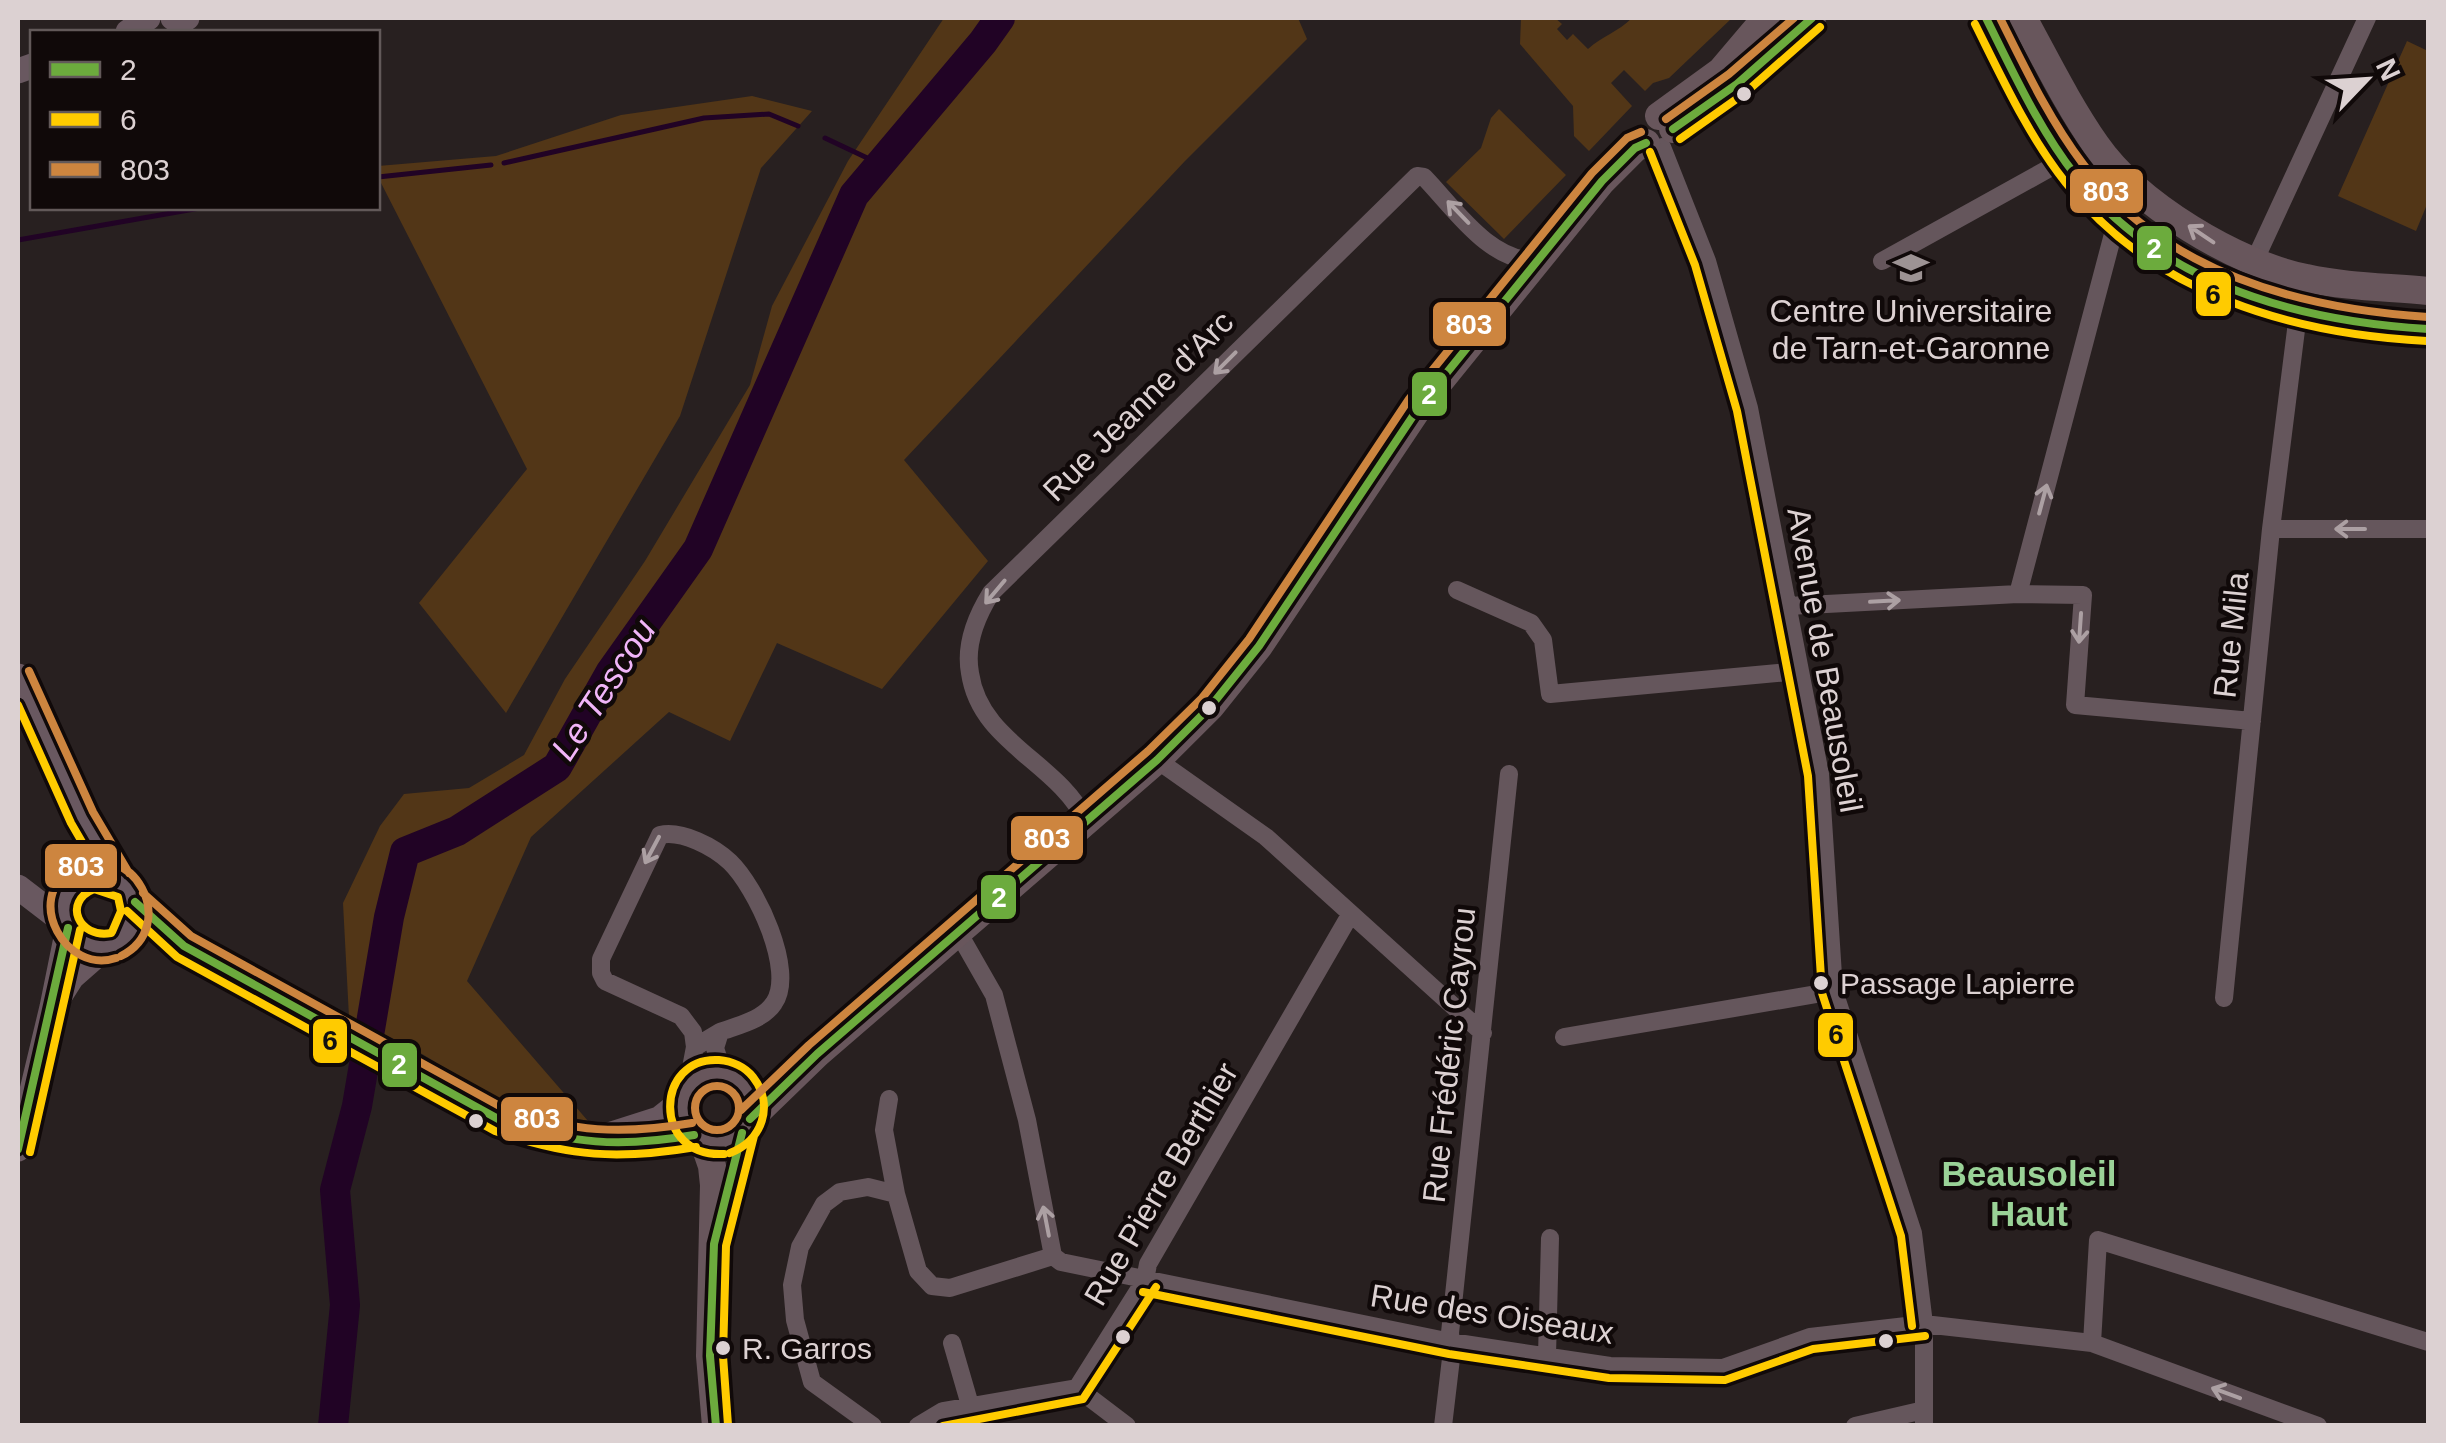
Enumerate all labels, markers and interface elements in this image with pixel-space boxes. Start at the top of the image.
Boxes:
legend [30,30,380,210]
north arrow [2316,30,2416,130]
text: 2 [120,53,137,86]
text: N [2370,54,2407,85]
unlabelled marker [1734,84,1754,104]
text: 6 [120,103,137,136]
text: 803 [120,153,170,186]
line badge: 803 [2068,167,2145,215]
text: 803 [2083,176,2129,207]
one-way arrow [1447,201,1471,225]
line badge: 2 [2135,224,2174,272]
one-way arrow [2188,224,2216,245]
text: 2 [2146,233,2162,264]
school or university icon: Centre Universitaire de Tarn-et-Garonne [1892,249,1930,287]
line badge: 6 [2194,270,2233,318]
text: 6 [2205,279,2221,310]
place label: Centre Universitaire de Tarn-et-Garonne [1770,293,2052,366]
line badge: 803 [1431,300,1508,348]
street label: Rue Jeanne d'Arc [1036,304,1240,508]
text: 803 [1446,309,1492,340]
one-way arrow [1213,350,1237,374]
line badge: 2 [1410,370,1449,418]
text: 2 [1421,379,1437,410]
one-way arrow [2035,484,2053,516]
street label: Avenue de Beausoleil [1780,505,1870,815]
one-way arrow [2334,520,2366,538]
street label: Rue Mila [2206,570,2256,700]
one-way arrow [984,578,1006,604]
one-way arrow [1868,591,1900,610]
water label: Le Tescou [543,611,663,767]
one-way arrow [2071,612,2090,644]
unlabelled marker [1199,698,1219,718]
line badge: 803 [1009,814,1085,862]
text: 803 [1024,823,1070,854]
one-way arrow [642,835,662,865]
line badge: 803 [43,842,119,890]
text: 803 [58,851,104,882]
line badge: 2 [979,873,1018,921]
text: 2 [991,882,1007,913]
street label: Rue Frédéric Cayrou [1416,905,1482,1205]
place label: Passage Lapierre [1840,967,2075,1000]
marker: Passage Lapierre [1811,973,1831,993]
line badge: 6 [1816,1011,1855,1059]
line badge: 6 [311,1017,349,1065]
text: 6 [1828,1019,1844,1050]
text: 6 [322,1025,338,1056]
line badge: 2 [380,1041,419,1089]
text: 2 [391,1049,407,1080]
street label: Rue Pierre Berthier [1077,1056,1245,1312]
line badge: 803 [499,1095,575,1143]
text: 803 [514,1103,560,1134]
unlabelled marker [466,1111,486,1131]
district label: Beausoleil Haut [1941,1154,2117,1233]
one-way arrow [1036,1206,1055,1238]
street label: Rue des Oiseaux [1368,1277,1616,1351]
unlabelled marker [1113,1327,1133,1347]
unlabelled marker [1876,1331,1896,1351]
place label: R. Garros [742,1332,872,1365]
marker: R. Garros [713,1338,733,1358]
one-way arrow [2211,1383,2242,1401]

